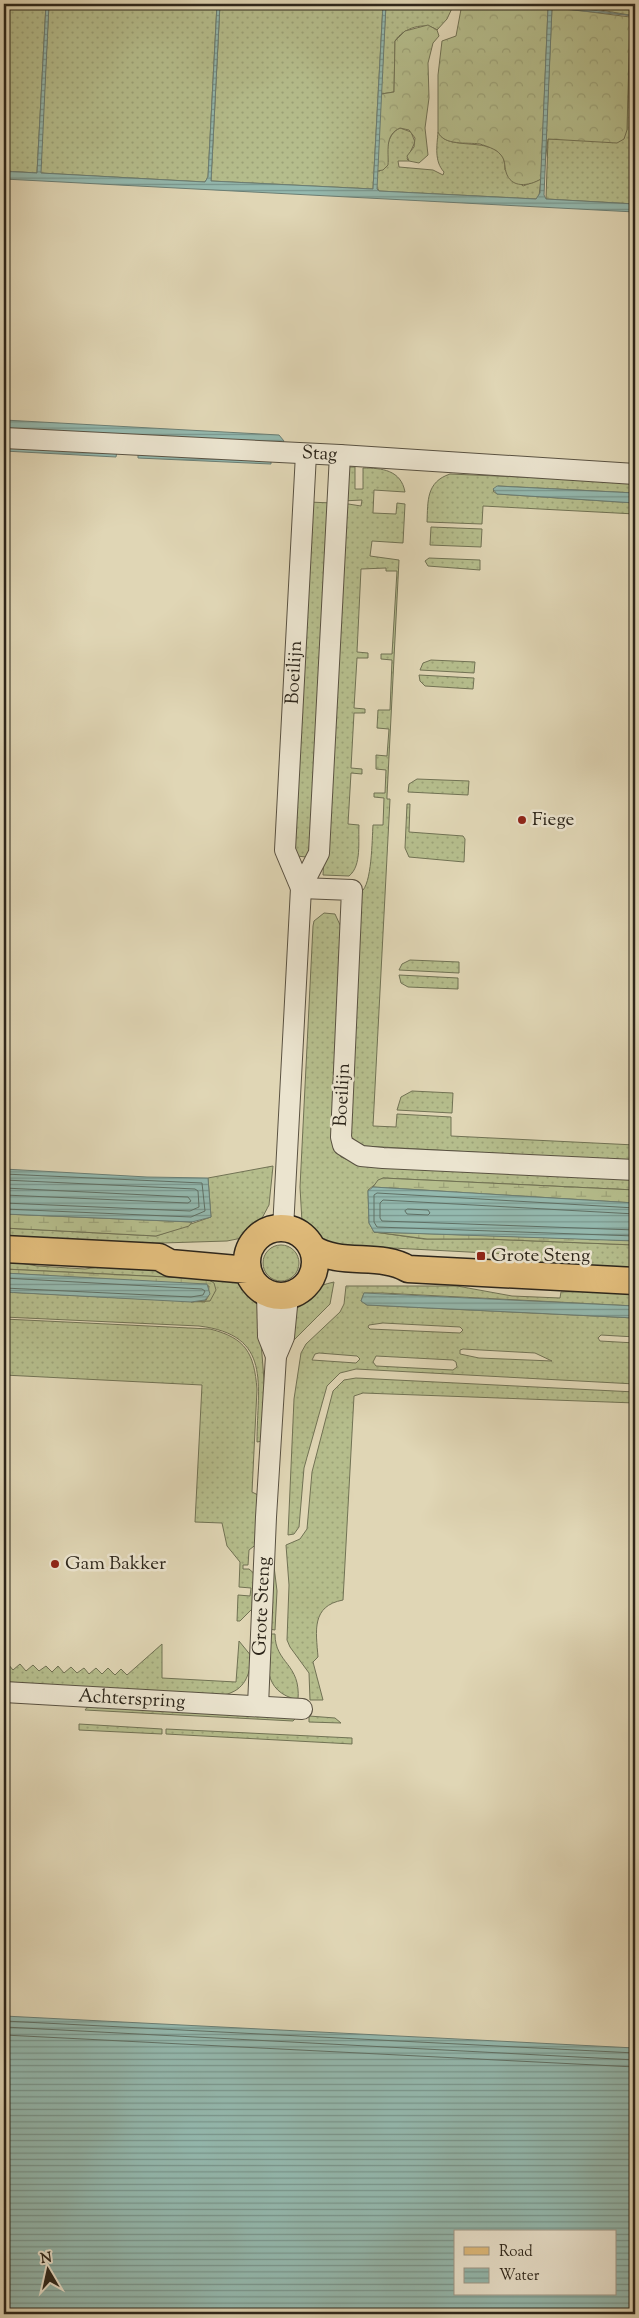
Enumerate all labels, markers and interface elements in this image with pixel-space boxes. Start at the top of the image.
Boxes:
street label: Stag [301,440,338,468]
street label: Boeilijn [279,640,310,705]
place label: Fiege [532,807,575,834]
marker: Fiege [516,814,528,826]
street label: Boeilijn [328,1062,358,1128]
place label: Grote Steng [491,1243,590,1270]
marker: Grote Steng [475,1250,487,1262]
place label: Gam Bakker [65,1551,166,1578]
street label: Grote Steng [247,1556,278,1656]
marker: Gam Bakker [49,1558,61,1570]
street label: Achterspring [77,1683,186,1716]
legend [454,2230,616,2296]
text: Road [499,2242,533,2263]
north arrow [22,2246,72,2296]
text: N [39,2248,53,2270]
text: Water [499,2266,540,2287]

